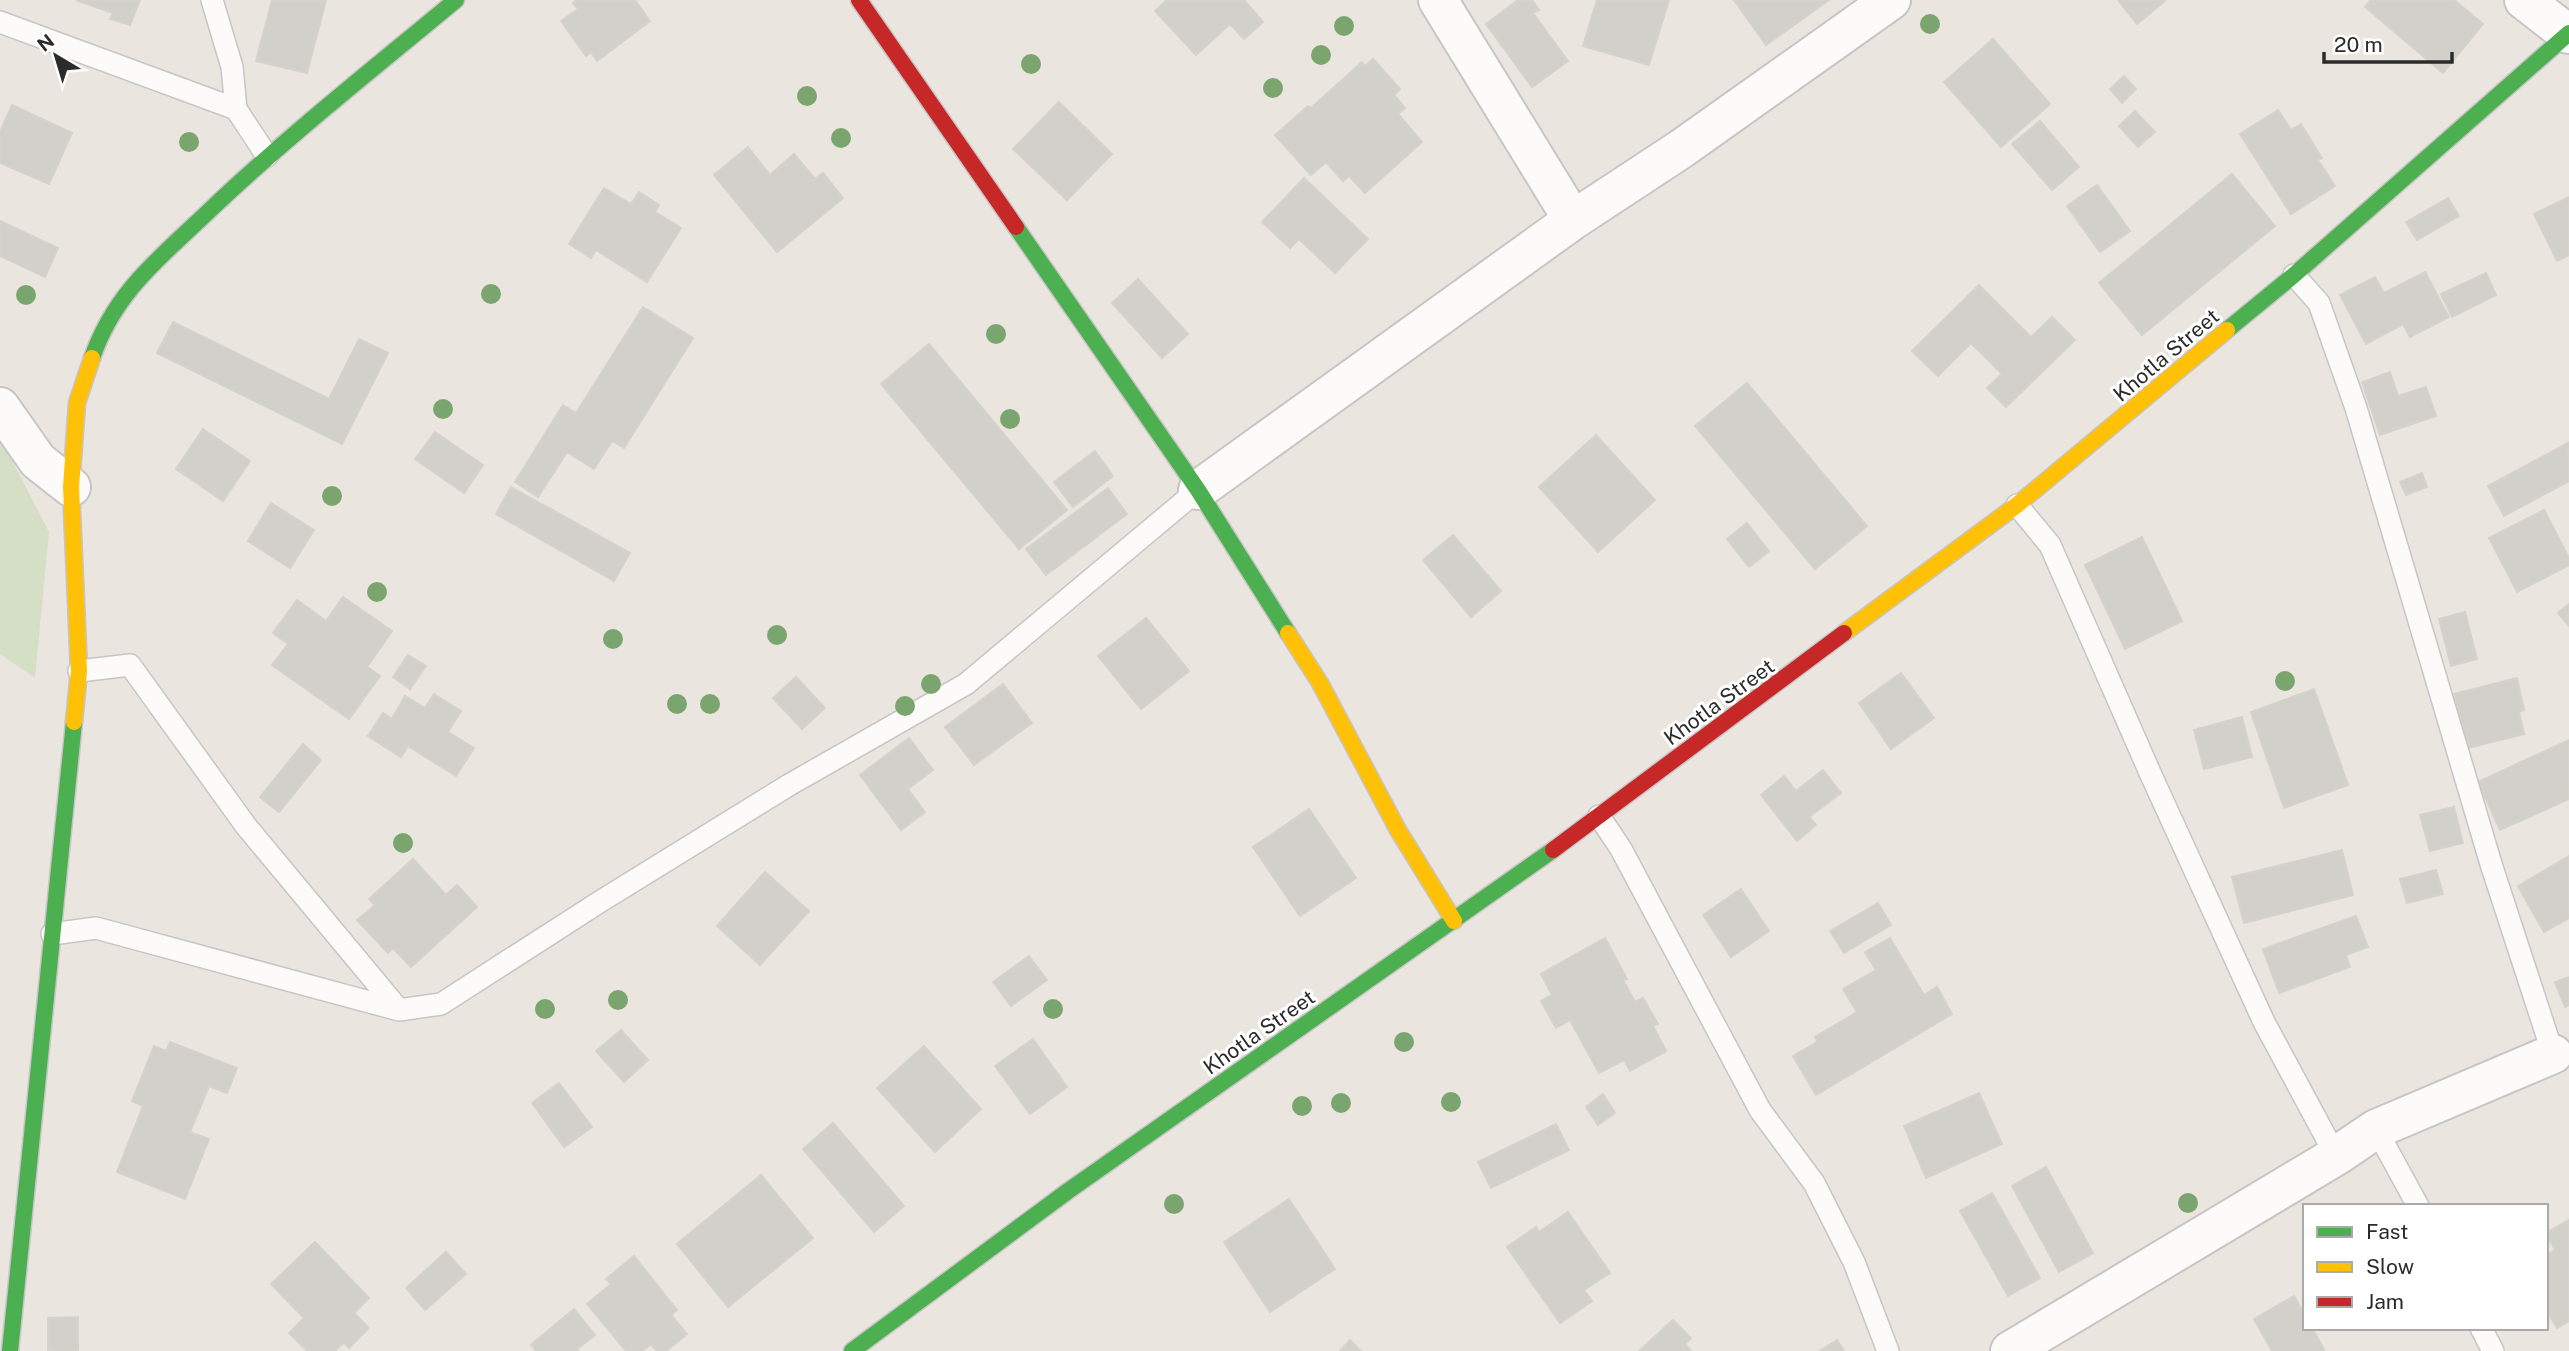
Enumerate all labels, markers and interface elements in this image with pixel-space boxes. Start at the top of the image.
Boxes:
north arrow [21,21,91,91]
scale bar [2324,21,2452,65]
text: N [33,29,58,56]
text: 20 m [2334,32,2383,57]
street label: Khotla Street [2108,304,2224,406]
street label: Khotla Street [1659,654,1779,750]
street label: Khotla Street [1198,984,1320,1080]
legend [2303,1204,2548,1330]
text: Fast [2366,1219,2408,1244]
text: Slow [2366,1254,2414,1279]
text: Jam [2366,1289,2404,1314]

